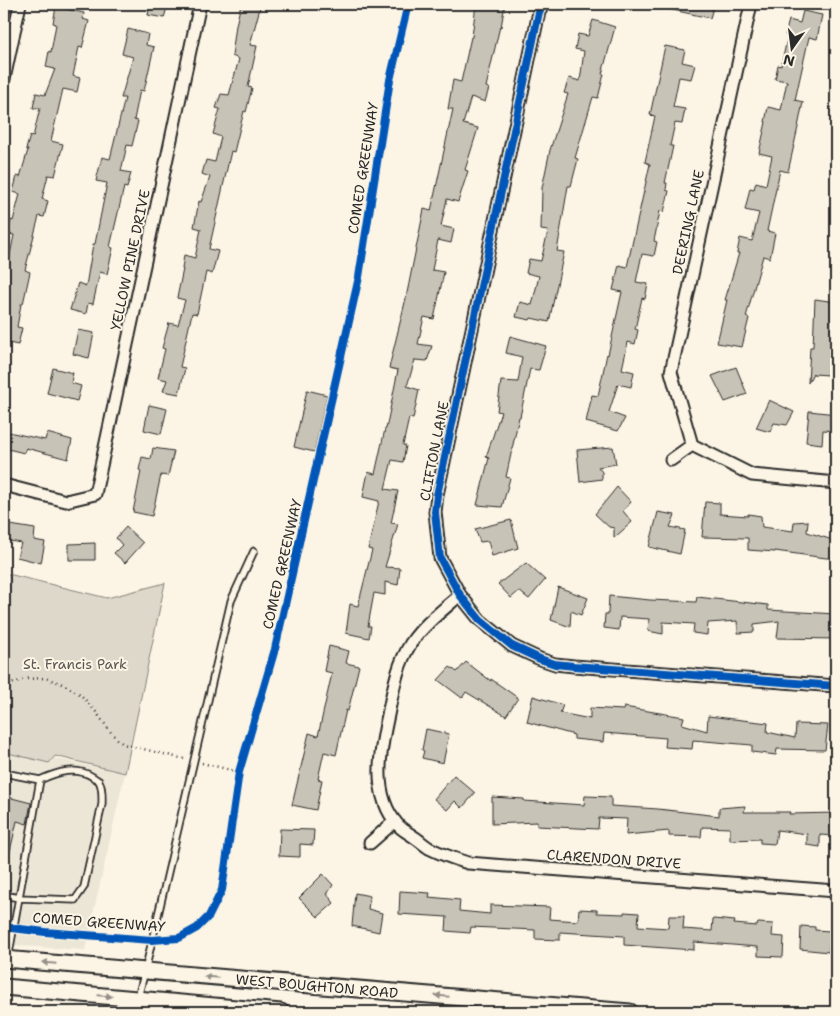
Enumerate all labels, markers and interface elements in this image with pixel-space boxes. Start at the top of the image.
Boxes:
north arrow [768,22,818,72]
text: N [781,51,796,71]
street label: COMED GREENWAY [344,100,382,235]
street label: DEERING LANE [668,168,708,276]
street label: YELLOW PINE DRIVE [106,188,154,332]
street label: CLIFTON LANE [415,399,453,503]
street label: COMED GREENWAY [258,497,306,631]
park label: St. Francis Park [23,655,127,673]
street label: CLARENDON DRIVE [546,845,682,873]
street label: COMED GREENWAY [32,908,167,936]
one-way arrow [40,958,56,966]
street label: WEST BOUGHTON ROAD [235,970,399,1002]
one-way arrow [202,972,218,980]
one-way arrow [97,992,113,1000]
one-way arrow [434,992,450,1000]

